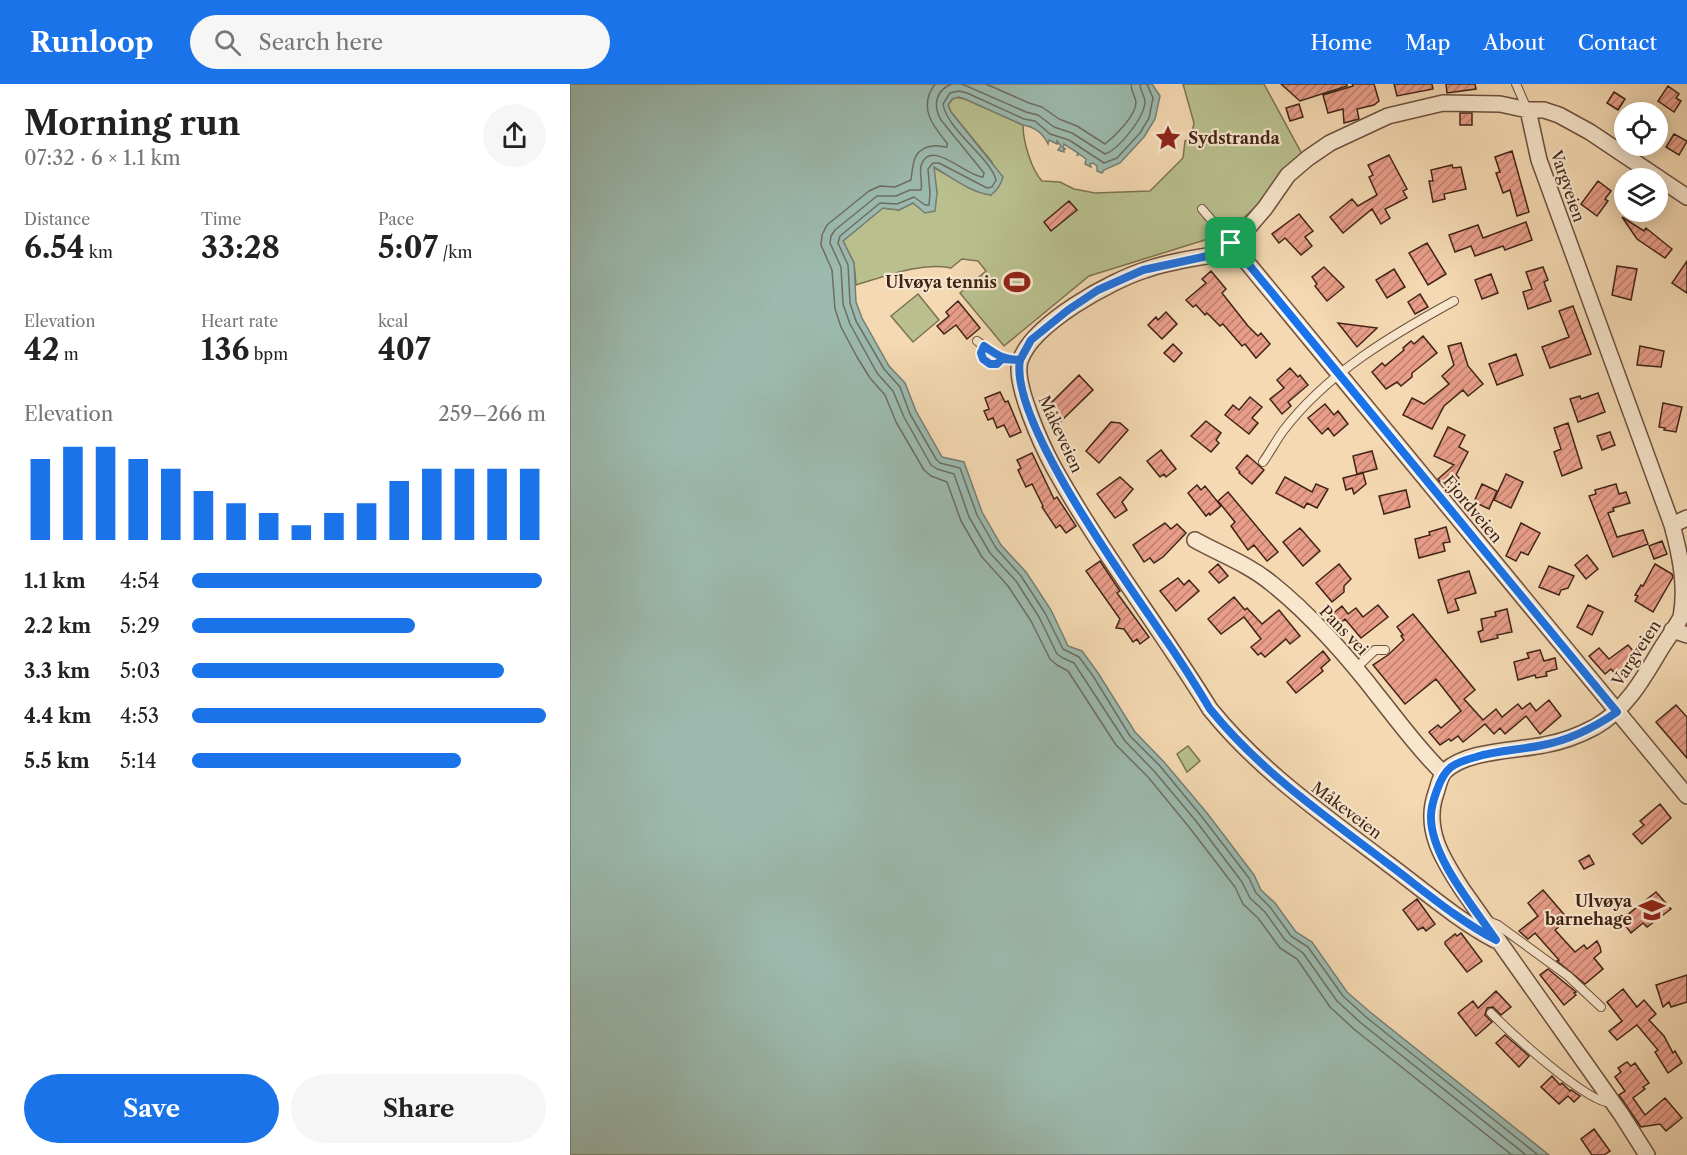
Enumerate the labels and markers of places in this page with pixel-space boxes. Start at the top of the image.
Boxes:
place icon: Sydstranda [1153,123,1183,153]
place label: Sydstranda [1188,128,1281,148]
pin [1205,217,1256,268]
sports icon: Ulvøya tennis [1002,267,1032,297]
place label: Ulvøya tennis [885,272,997,292]
place label: Ulvøya barnehage [1544,891,1633,929]
school or university icon: Ulvøya barnehage [1637,895,1667,925]

